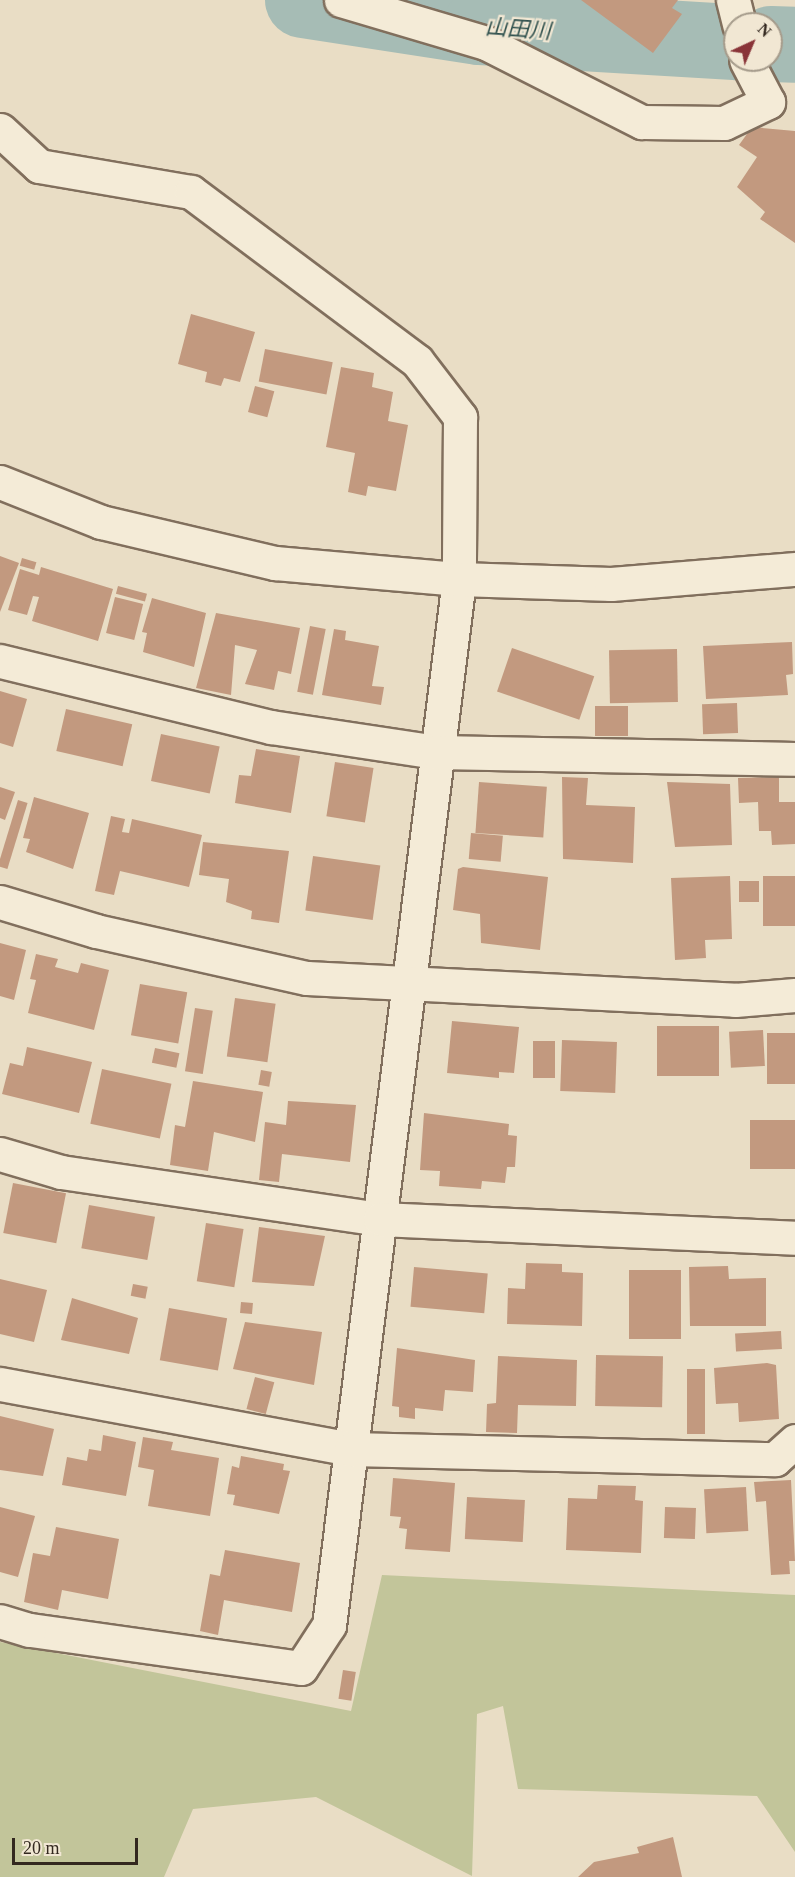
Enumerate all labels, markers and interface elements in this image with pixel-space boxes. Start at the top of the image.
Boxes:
north arrow [723,12,783,72]
water label: 山田川 [484,14,552,44]
text: N [754,20,775,40]
scale bar [15,1826,141,1864]
text: 20 m [23,1838,60,1858]

